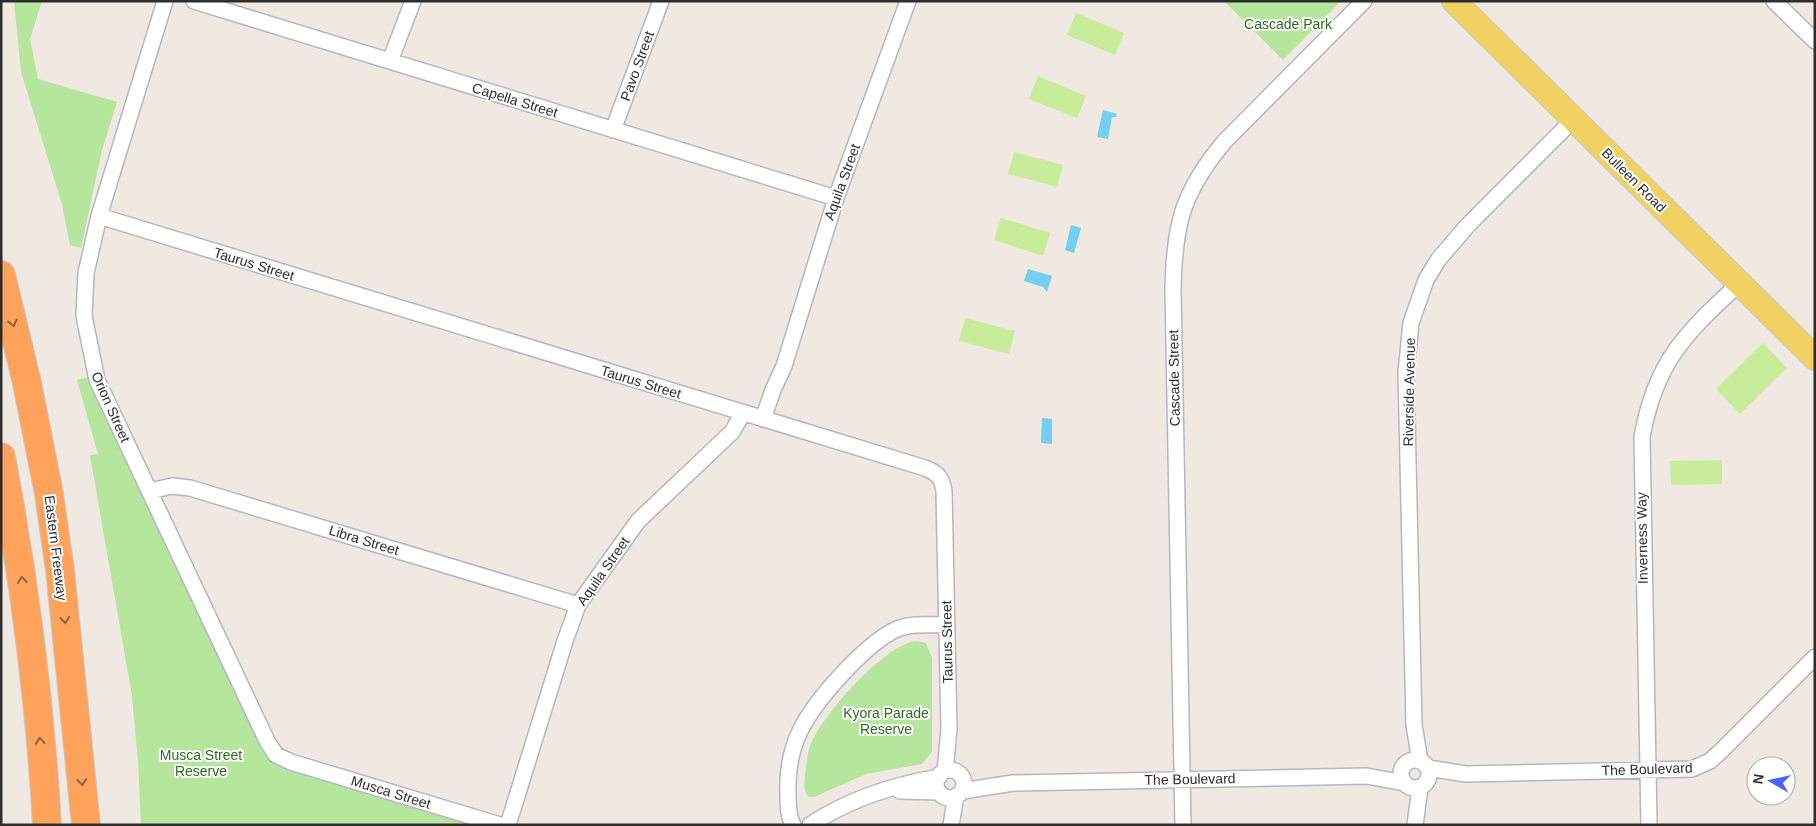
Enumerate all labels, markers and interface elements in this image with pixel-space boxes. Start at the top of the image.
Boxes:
park label: Cascade Park [1244,16,1333,32]
street label: Pavo Street [617,29,657,103]
street label: Capella Street [470,79,560,121]
street label: Aquila Street [821,142,863,222]
street label: Bulleen Road [1599,145,1669,215]
street label: Taurus Street [212,244,296,284]
one-way arrow [7,318,18,327]
street label: Cascade Street [1165,330,1183,426]
street label: Riverside Avenue [1400,337,1418,446]
street label: Taurus Street [599,362,683,402]
street label: Orion Street [88,369,134,445]
street label: Inverness Way [1633,492,1651,584]
street label: Eastern Freeway [42,495,70,601]
street label: Libra Street [327,522,401,558]
street label: Aquila Street [573,533,633,608]
one-way arrow [17,575,28,583]
street label: Taurus Street [938,600,956,684]
one-way arrow [59,617,70,625]
park label: Kyora Parade Reserve [843,705,929,737]
one-way arrow [34,737,45,745]
park label: Musca Street Reserve [160,747,242,779]
north arrow [1746,756,1796,806]
street label: The Boulevard [1601,759,1693,779]
street label: The Boulevard [1144,770,1236,788]
street label: Musca Street [349,772,433,812]
text: N [1749,773,1767,785]
one-way arrow [76,778,87,786]

